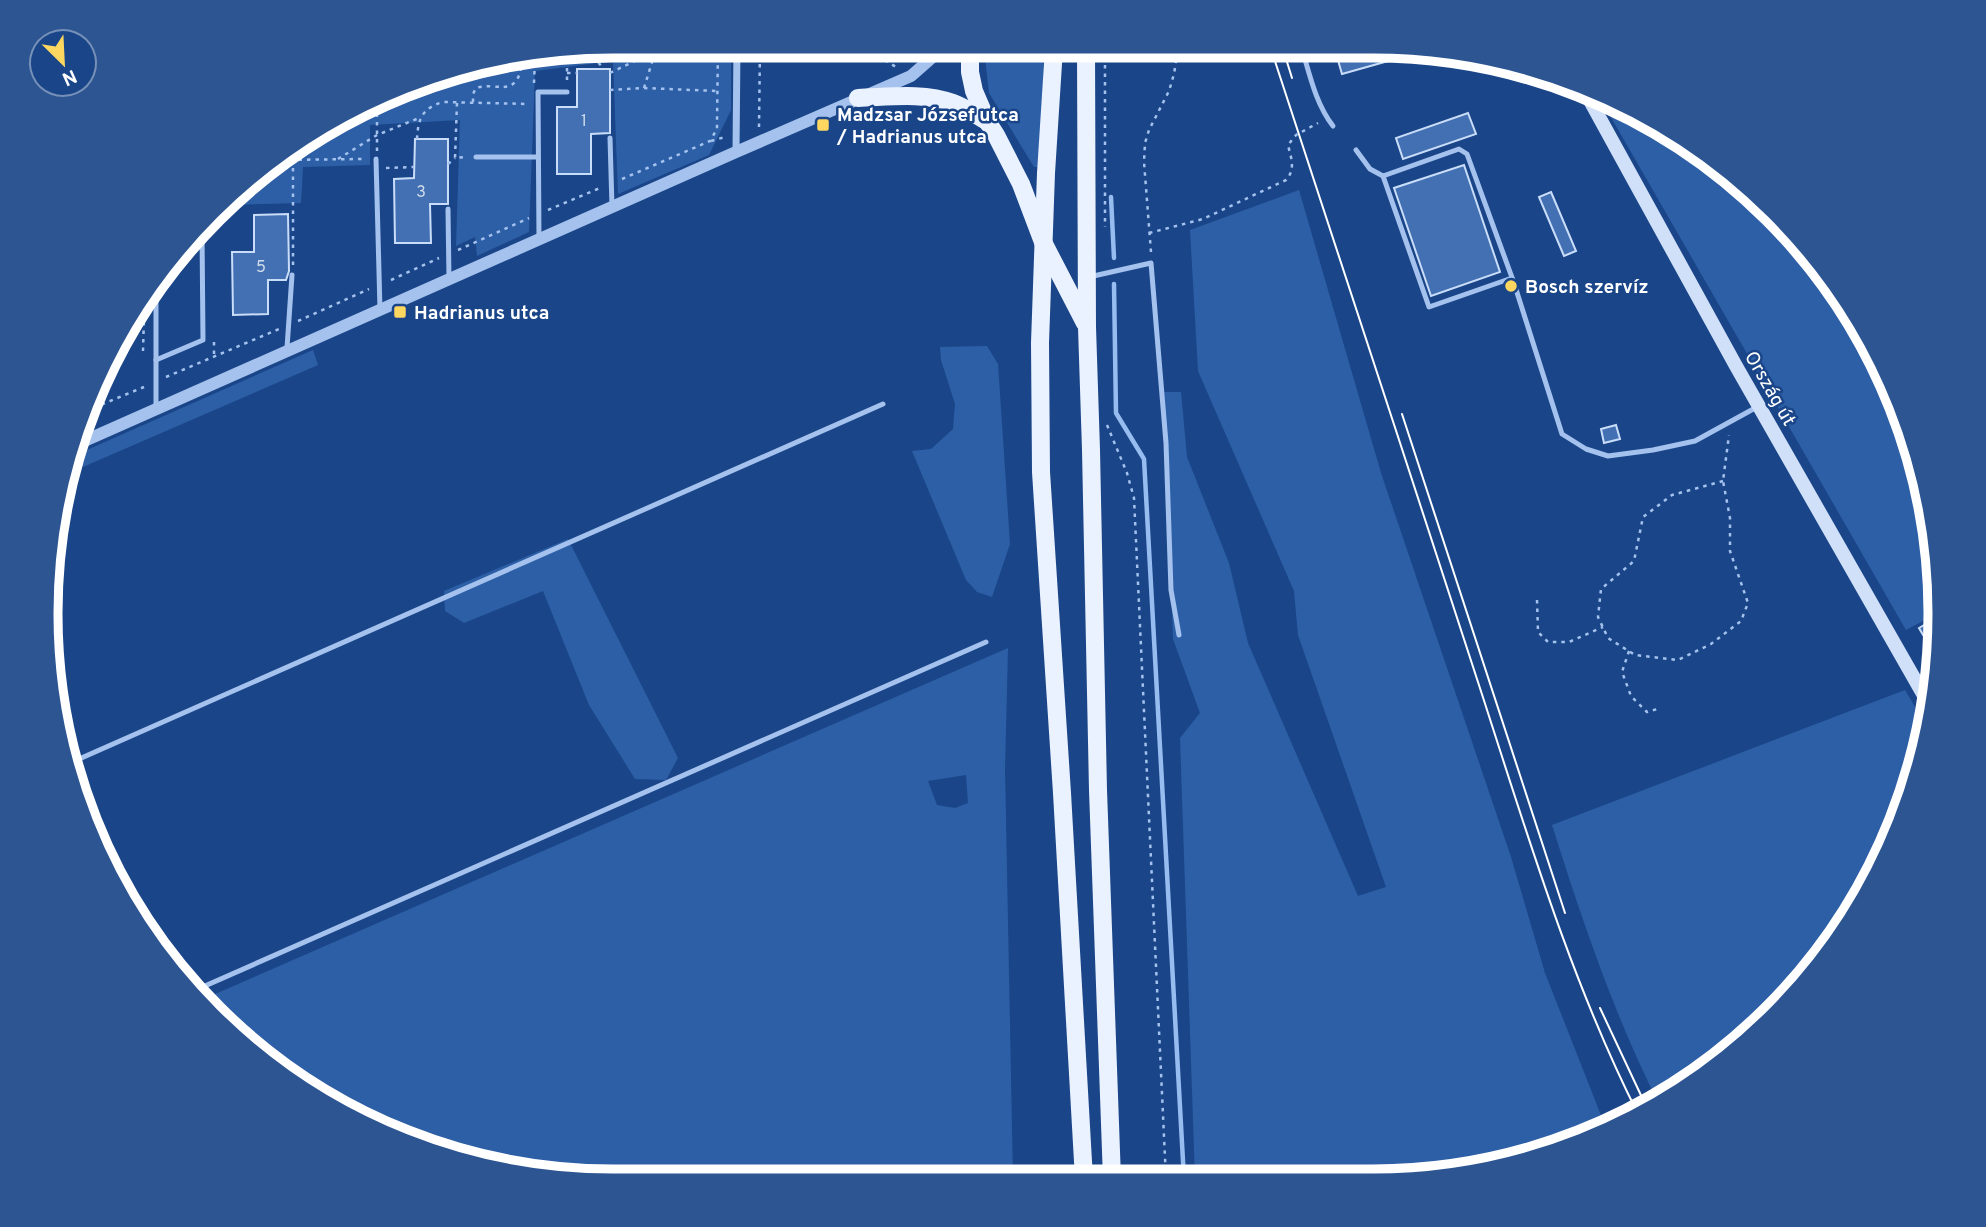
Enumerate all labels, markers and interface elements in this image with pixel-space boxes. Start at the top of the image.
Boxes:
north arrow [28,28,98,98]
text: N [58,63,80,90]
place label: Madzsar József utca / Hadrianus utca [836,104,1019,150]
house number: 1 [581,112,587,132]
marker: Madzsar József utca / Hadrianus utca [815,117,831,133]
house number: 3 [416,183,426,203]
house number: 5 [256,258,266,278]
place label: Bosch szervíz [1525,276,1649,300]
marker: Bosch szervíz [1503,278,1519,294]
place label: Hadrianus utca [414,302,549,326]
marker: Hadrianus utca [392,304,408,320]
street label: Ország út [1738,347,1800,431]

